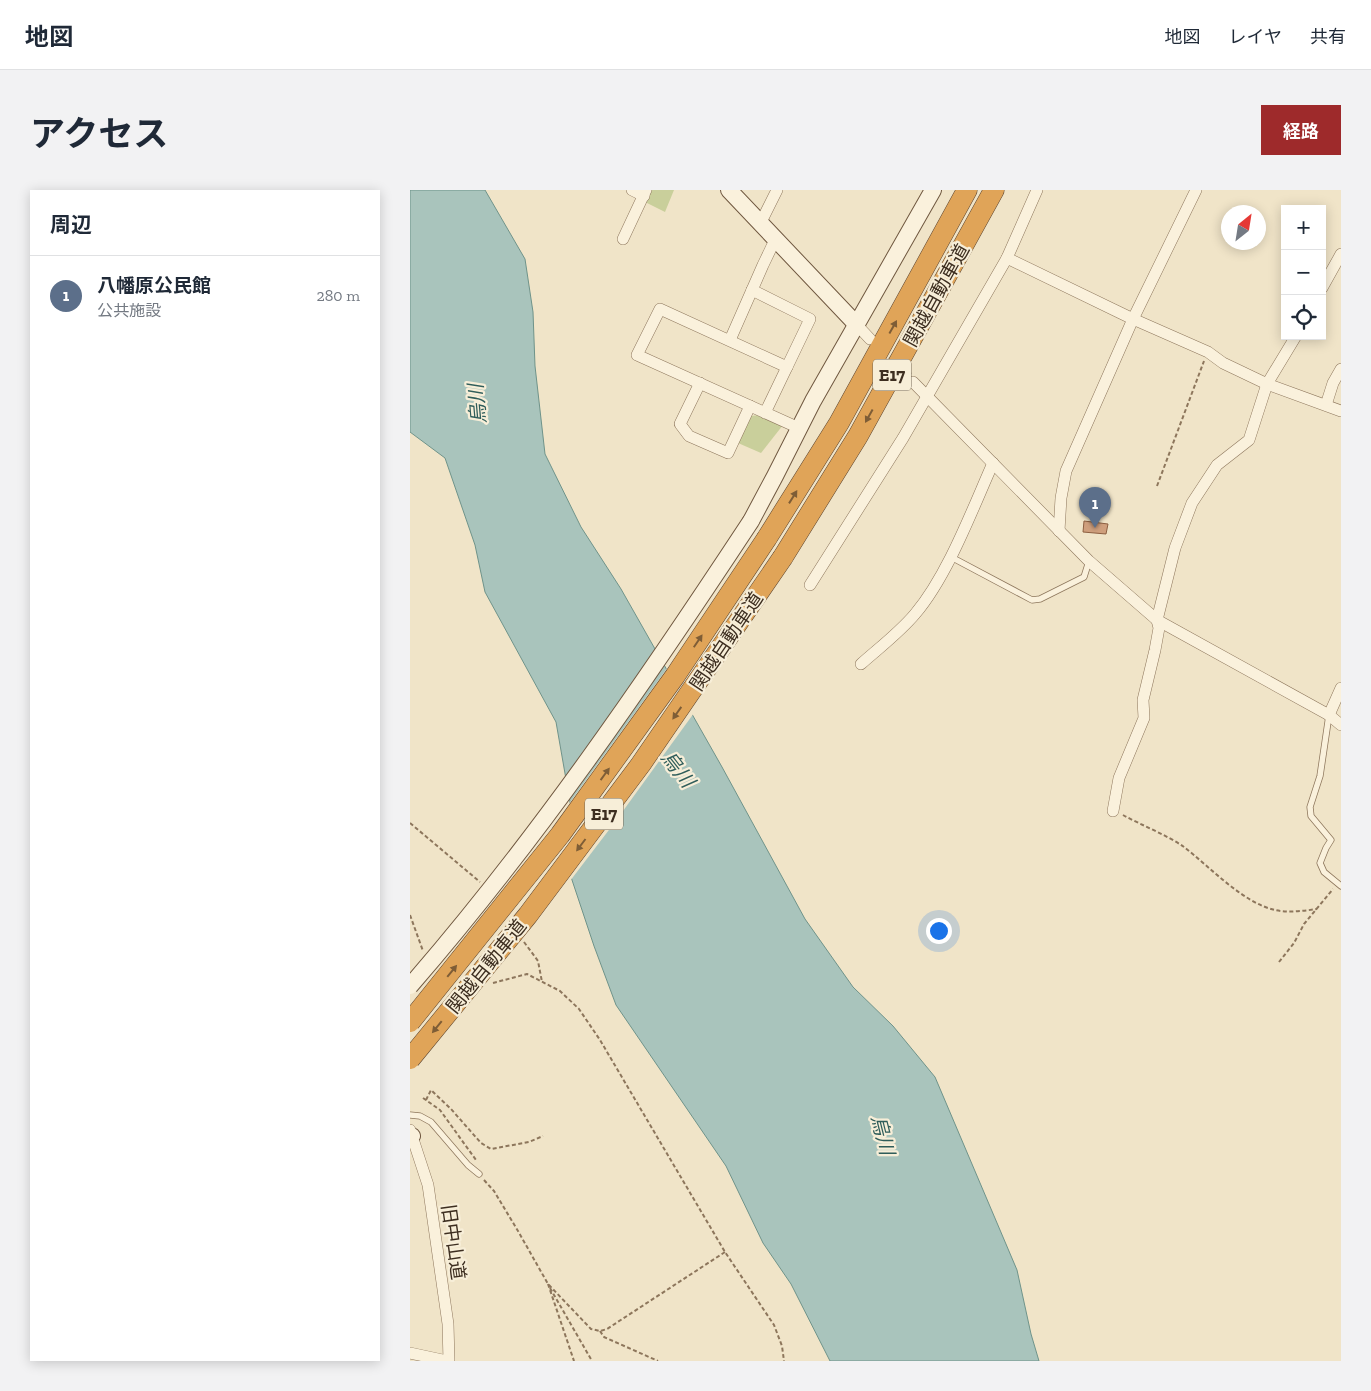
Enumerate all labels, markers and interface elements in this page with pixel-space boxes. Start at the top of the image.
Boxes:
text: 地図 [25,22,73,51]
text: 地図 [1165,26,1201,48]
text: レイヤ [1229,26,1282,48]
text: 共有 [1310,26,1346,48]
button: 経路 [1261,105,1341,155]
text: アクセス [30,113,168,155]
north arrow [1221,205,1266,250]
map controls [1281,205,1326,340]
button: + [1281,205,1326,250]
text: 周辺 [50,212,92,237]
street label: 関越自動車道 [899,240,974,351]
button: − [1281,250,1326,295]
text: 八幡原公民館 [97,274,211,297]
text: 1 [63,286,69,305]
text: 280 m [316,286,360,305]
button: locate [1281,295,1326,340]
text: 公共施設 [97,301,161,320]
one-way arrow [888,320,897,333]
road number: E17 [873,360,911,390]
water label: 烏川 [463,381,491,425]
one-way arrow [864,410,873,423]
pin: 1 [1079,487,1111,528]
one-way arrow [788,490,797,503]
street label: 関越自動車道 [685,588,768,695]
one-way arrow [694,634,703,647]
one-way arrow [672,706,682,720]
water label: 烏川 [656,746,701,794]
one-way arrow [600,767,610,780]
road number: E17 [585,798,623,830]
one-way arrow [576,838,586,852]
street label: 関越自動車道 [442,915,531,1018]
your location [926,918,952,944]
one-way arrow [447,965,458,978]
one-way arrow [431,1020,442,1033]
water label: 烏川 [867,1113,900,1159]
street label: 旧中山道 [437,1203,470,1281]

